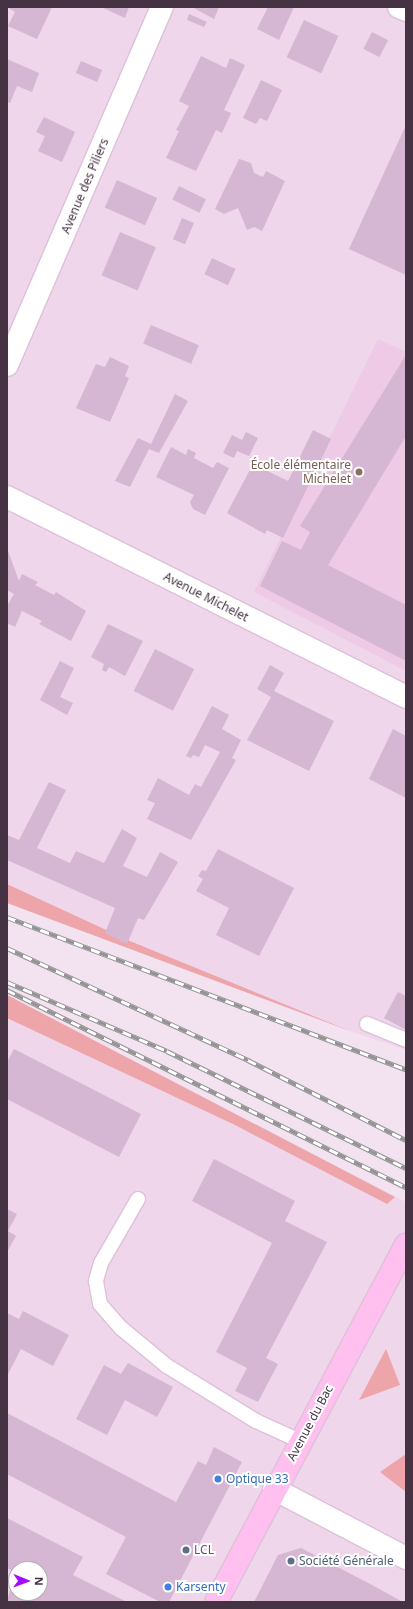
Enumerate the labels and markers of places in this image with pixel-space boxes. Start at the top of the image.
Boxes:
place label: École élémentaire Michelet [251,458,351,486]
marker: École élémentaire Michelet [354,467,364,477]
place label: Optique 33 [226,1472,289,1486]
marker: Optique 33 [213,1474,223,1484]
place label: LCL [194,1543,214,1557]
marker: LCL [181,1545,191,1555]
place label: Société Générale [299,1554,394,1568]
marker: Société Générale [286,1556,296,1566]
place label: Karsenty [176,1580,225,1594]
marker: Karsenty [163,1582,173,1592]

